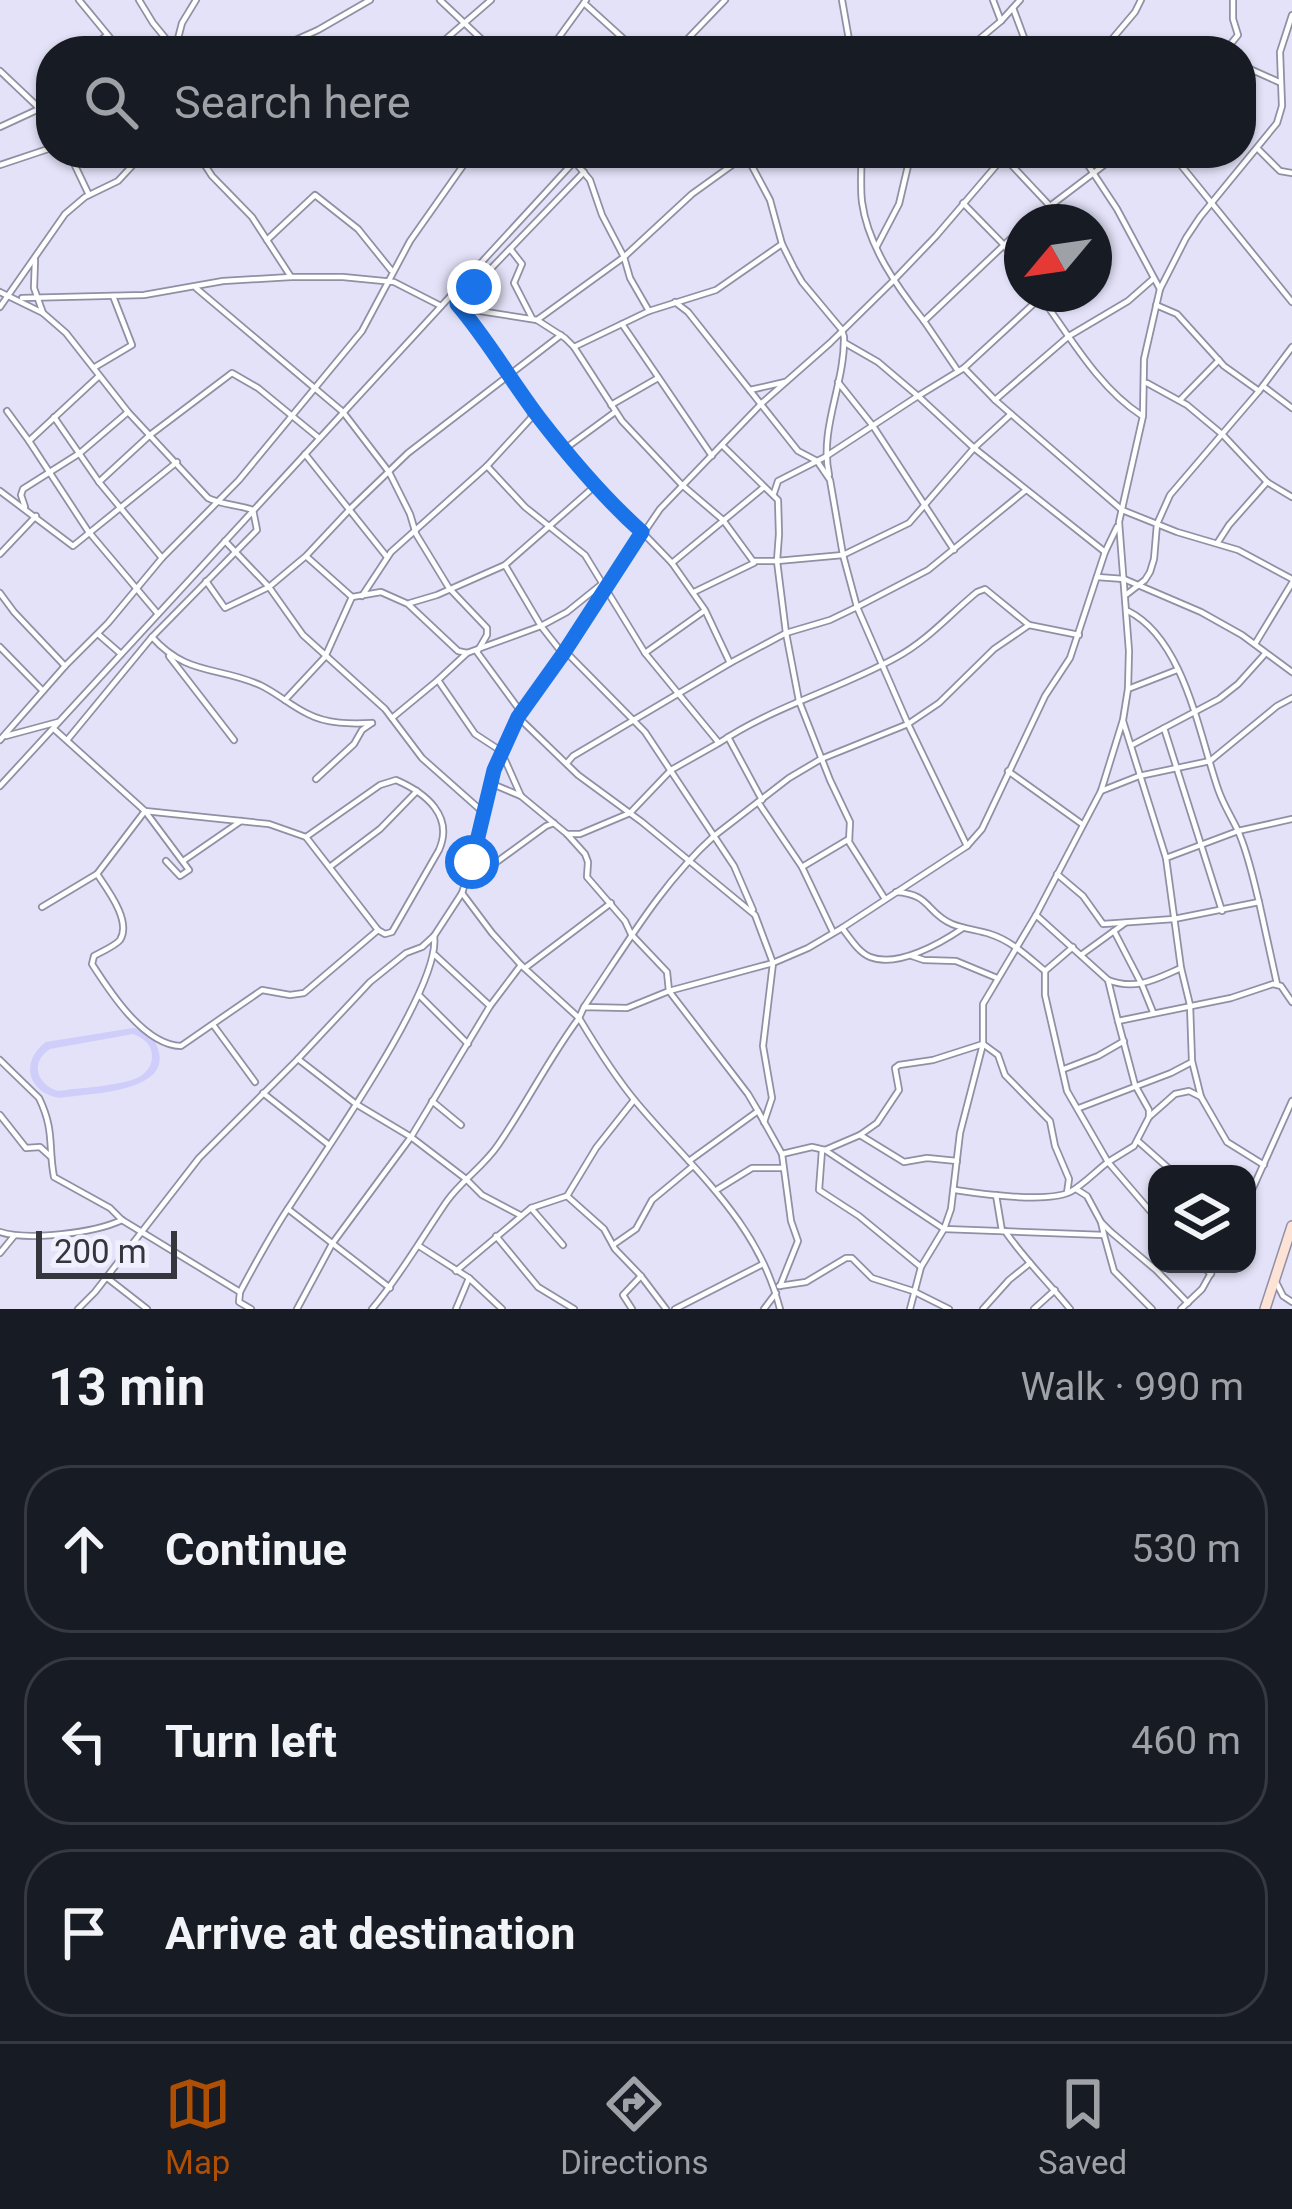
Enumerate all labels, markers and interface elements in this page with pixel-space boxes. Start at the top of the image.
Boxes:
search box [36,36,1256,168]
icon: search [78,69,144,135]
text: Search here [174,76,411,129]
north arrow [1004,204,1112,312]
route end [447,260,501,314]
route start [445,835,499,889]
map controls [1148,1165,1256,1273]
button: layers [1148,1165,1256,1273]
scale bar [36,1225,177,1278]
text: 200 m [54,1232,147,1271]
text: 13 min [48,1358,205,1417]
text: Walk · 990 m [1020,1364,1244,1410]
icon: ahead [51,1516,117,1582]
text: Continue [165,1523,347,1576]
text: 530 m [1131,1526,1241,1572]
icon: left [51,1708,117,1774]
text: Turn left [165,1715,337,1768]
text: 460 m [1131,1718,1241,1764]
icon: arrive [51,1900,117,1966]
text: Arrive at destination [165,1907,576,1960]
tab: Map [165,2071,231,2182]
tab: Directions [560,2071,709,2182]
tab: Saved [1038,2071,1127,2182]

